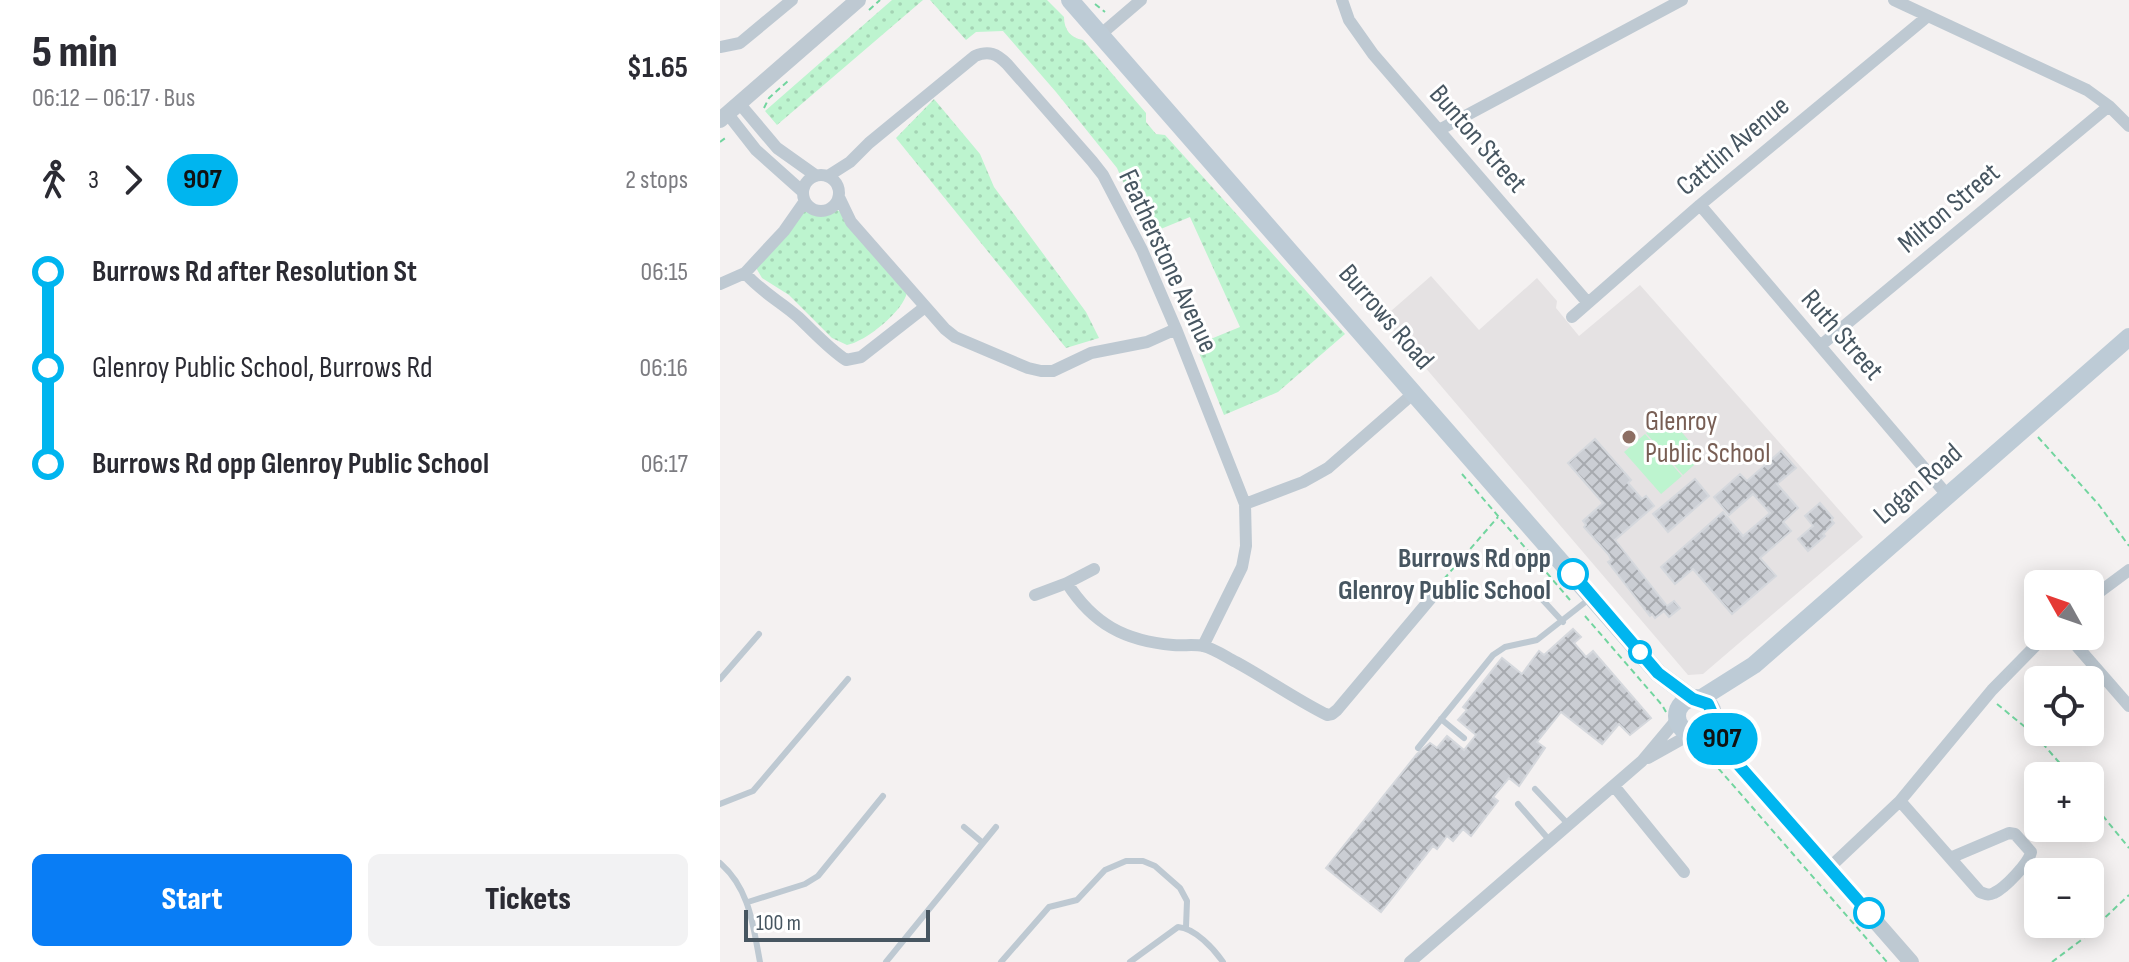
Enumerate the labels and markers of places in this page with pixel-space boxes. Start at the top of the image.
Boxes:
place label: Glenroy Public School [1645,405,1770,470]
marker: Glenroy Public School [1620,428,1638,446]
place label: Burrows Rd opp Glenroy Public School [1338,542,1551,607]
marker: Burrows Rd opp Glenroy Public School [1558,559,1588,589]
unlabelled marker [1629,641,1651,663]
unlabelled marker [1854,898,1884,928]

